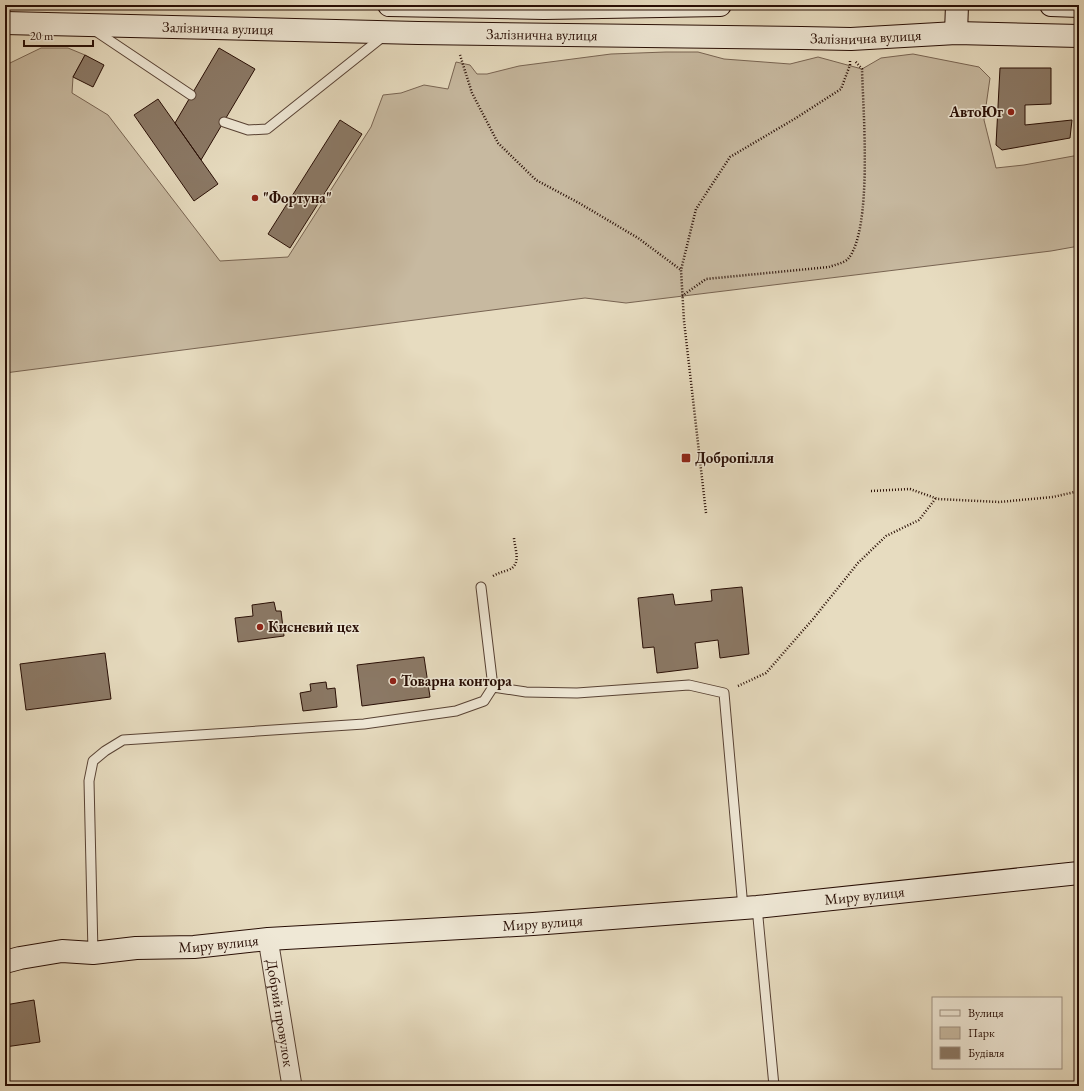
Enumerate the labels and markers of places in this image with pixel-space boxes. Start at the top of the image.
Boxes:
place label: АвтоЮг [948,102,1003,121]
marker: АвтоЮг [1006,107,1016,117]
place label: "Фортуна" [263,188,332,207]
marker: "Фортуна" [250,193,260,203]
place label: Добропілля [695,448,774,467]
marker: Добропілля [680,452,692,464]
place label: Кисневий цех [268,617,360,636]
marker: Кисневий цех [255,622,265,632]
place label: Товарна контора [401,671,512,690]
marker: Товарна контора [388,676,398,686]

